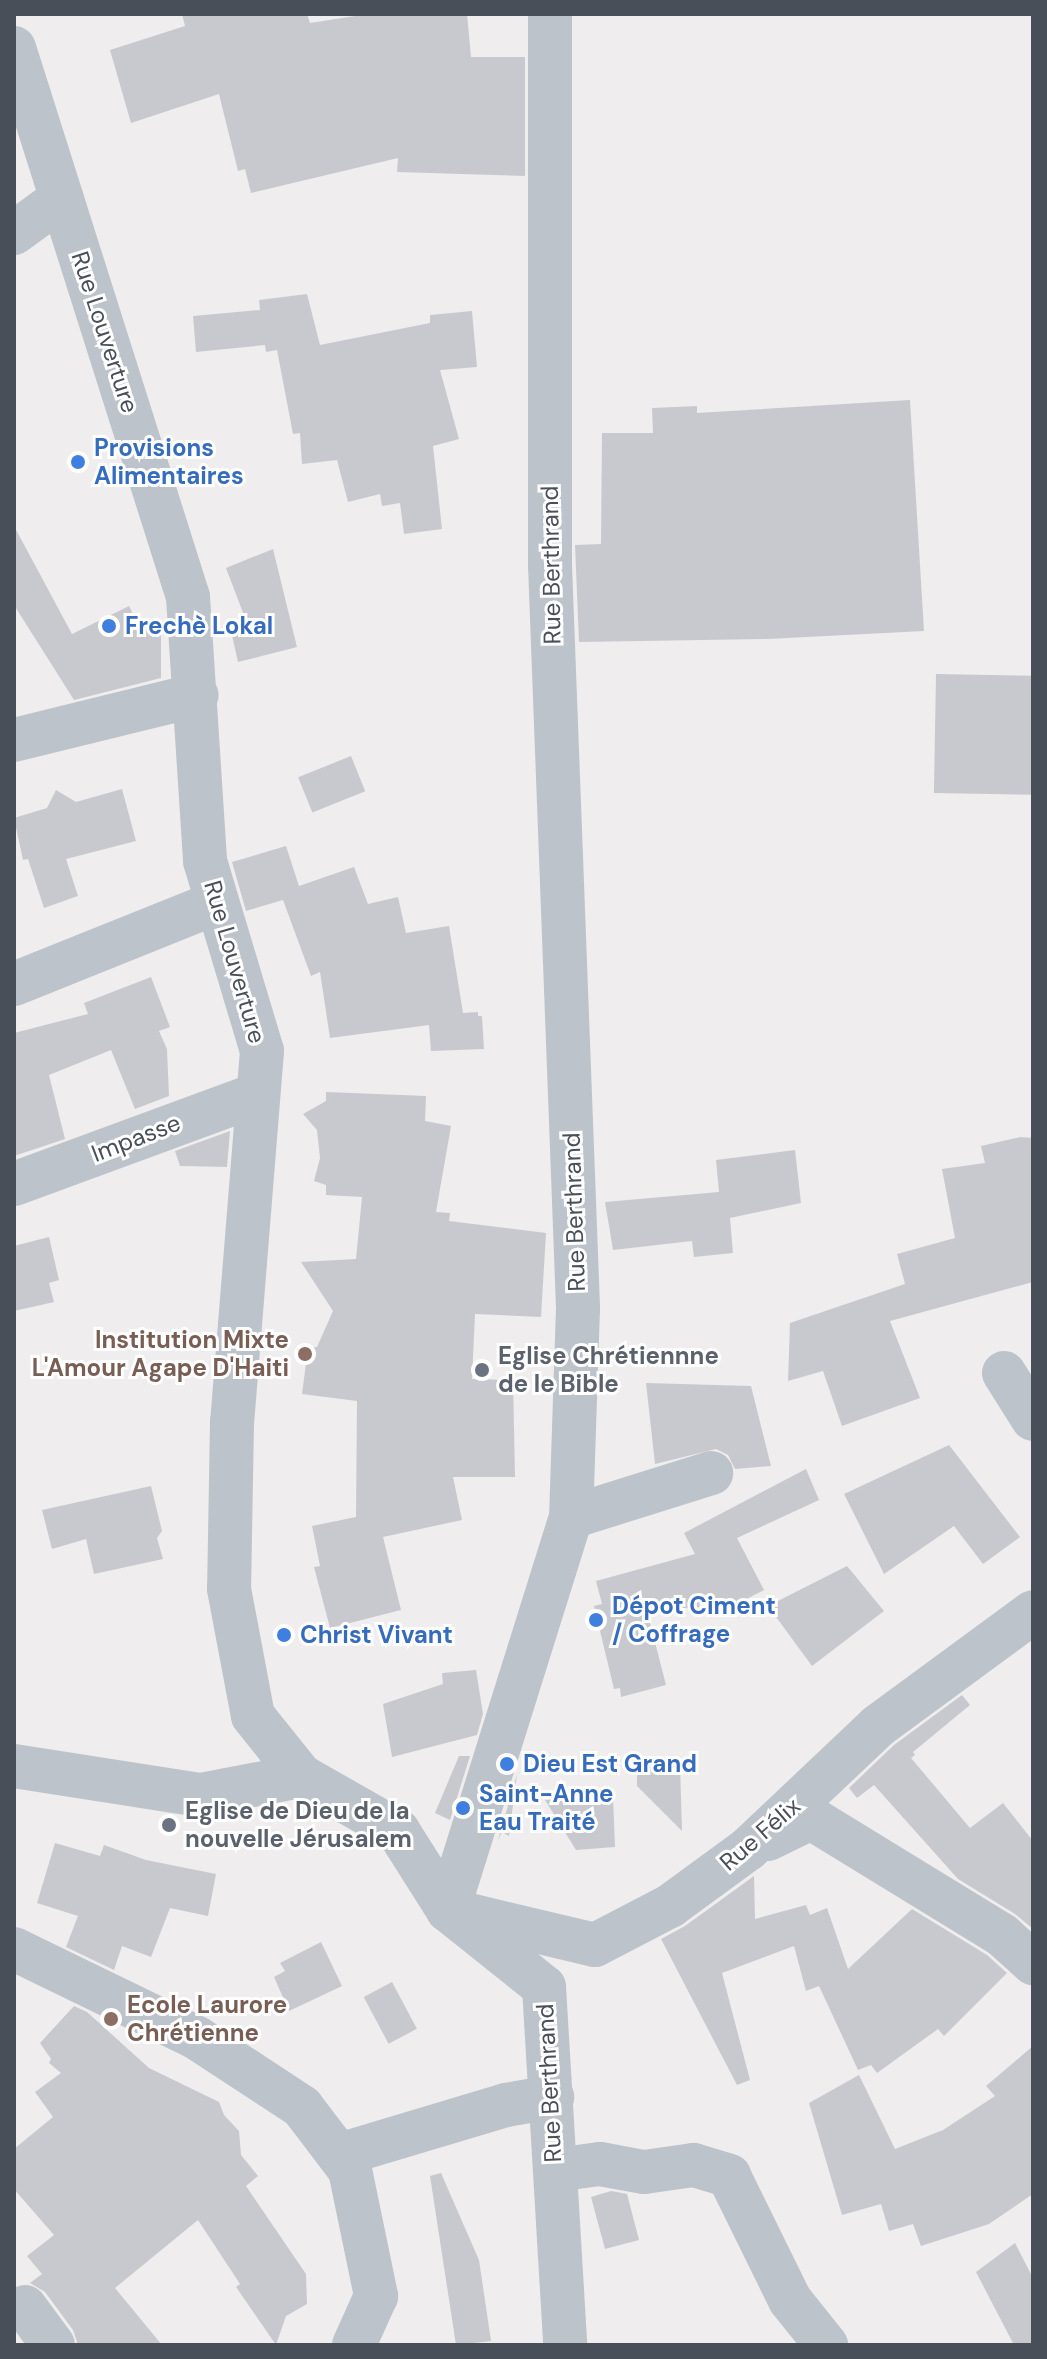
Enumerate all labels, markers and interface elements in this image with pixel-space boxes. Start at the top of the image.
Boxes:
street label: Rue Louverture [65,248,145,416]
place label: Provisions Alimentaires [94,434,244,490]
marker: Provisions Alimentaires [69,453,87,471]
street label: Rue Berthrand [535,485,567,645]
place label: Frechè Lokal [125,612,273,640]
marker: Frechè Lokal [100,617,118,635]
street label: Rue Louverture [198,877,272,1047]
street label: Impasse [88,1108,184,1168]
street label: Rue Berthrand [557,1132,591,1292]
place label: Institution Mixte L'Amour Agape D'Haiti [32,1326,289,1382]
place label: Eglise Chrétiennne de le Bible [498,1342,719,1398]
marker: Institution Mixte L'Amour Agape D'Haiti [296,1345,314,1363]
marker: Eglise Chrétiennne de le Bible [473,1361,491,1379]
place label: Dépot Ciment / Coffrage [612,1592,776,1648]
marker: Dépot Ciment / Coffrage [587,1611,605,1629]
place label: Christ Vivant [300,1621,453,1649]
marker: Christ Vivant [275,1626,293,1644]
place label: Dieu Est Grand [523,1750,697,1778]
marker: Dieu Est Grand [498,1755,516,1773]
place label: Saint-Anne Eau Traité [479,1780,614,1836]
street label: Rue Félix [714,1791,806,1877]
place label: Eglise de Dieu de la nouvelle Jérusalem [185,1797,412,1853]
marker: Saint-Anne Eau Traité [454,1799,472,1817]
marker: Eglise de Dieu de la nouvelle Jérusalem [160,1816,178,1834]
place label: Ecole Laurore Chrétienne [127,1991,287,2047]
street label: Rue Berthrand [530,2003,568,2163]
marker: Ecole Laurore Chrétienne [102,2010,120,2028]

